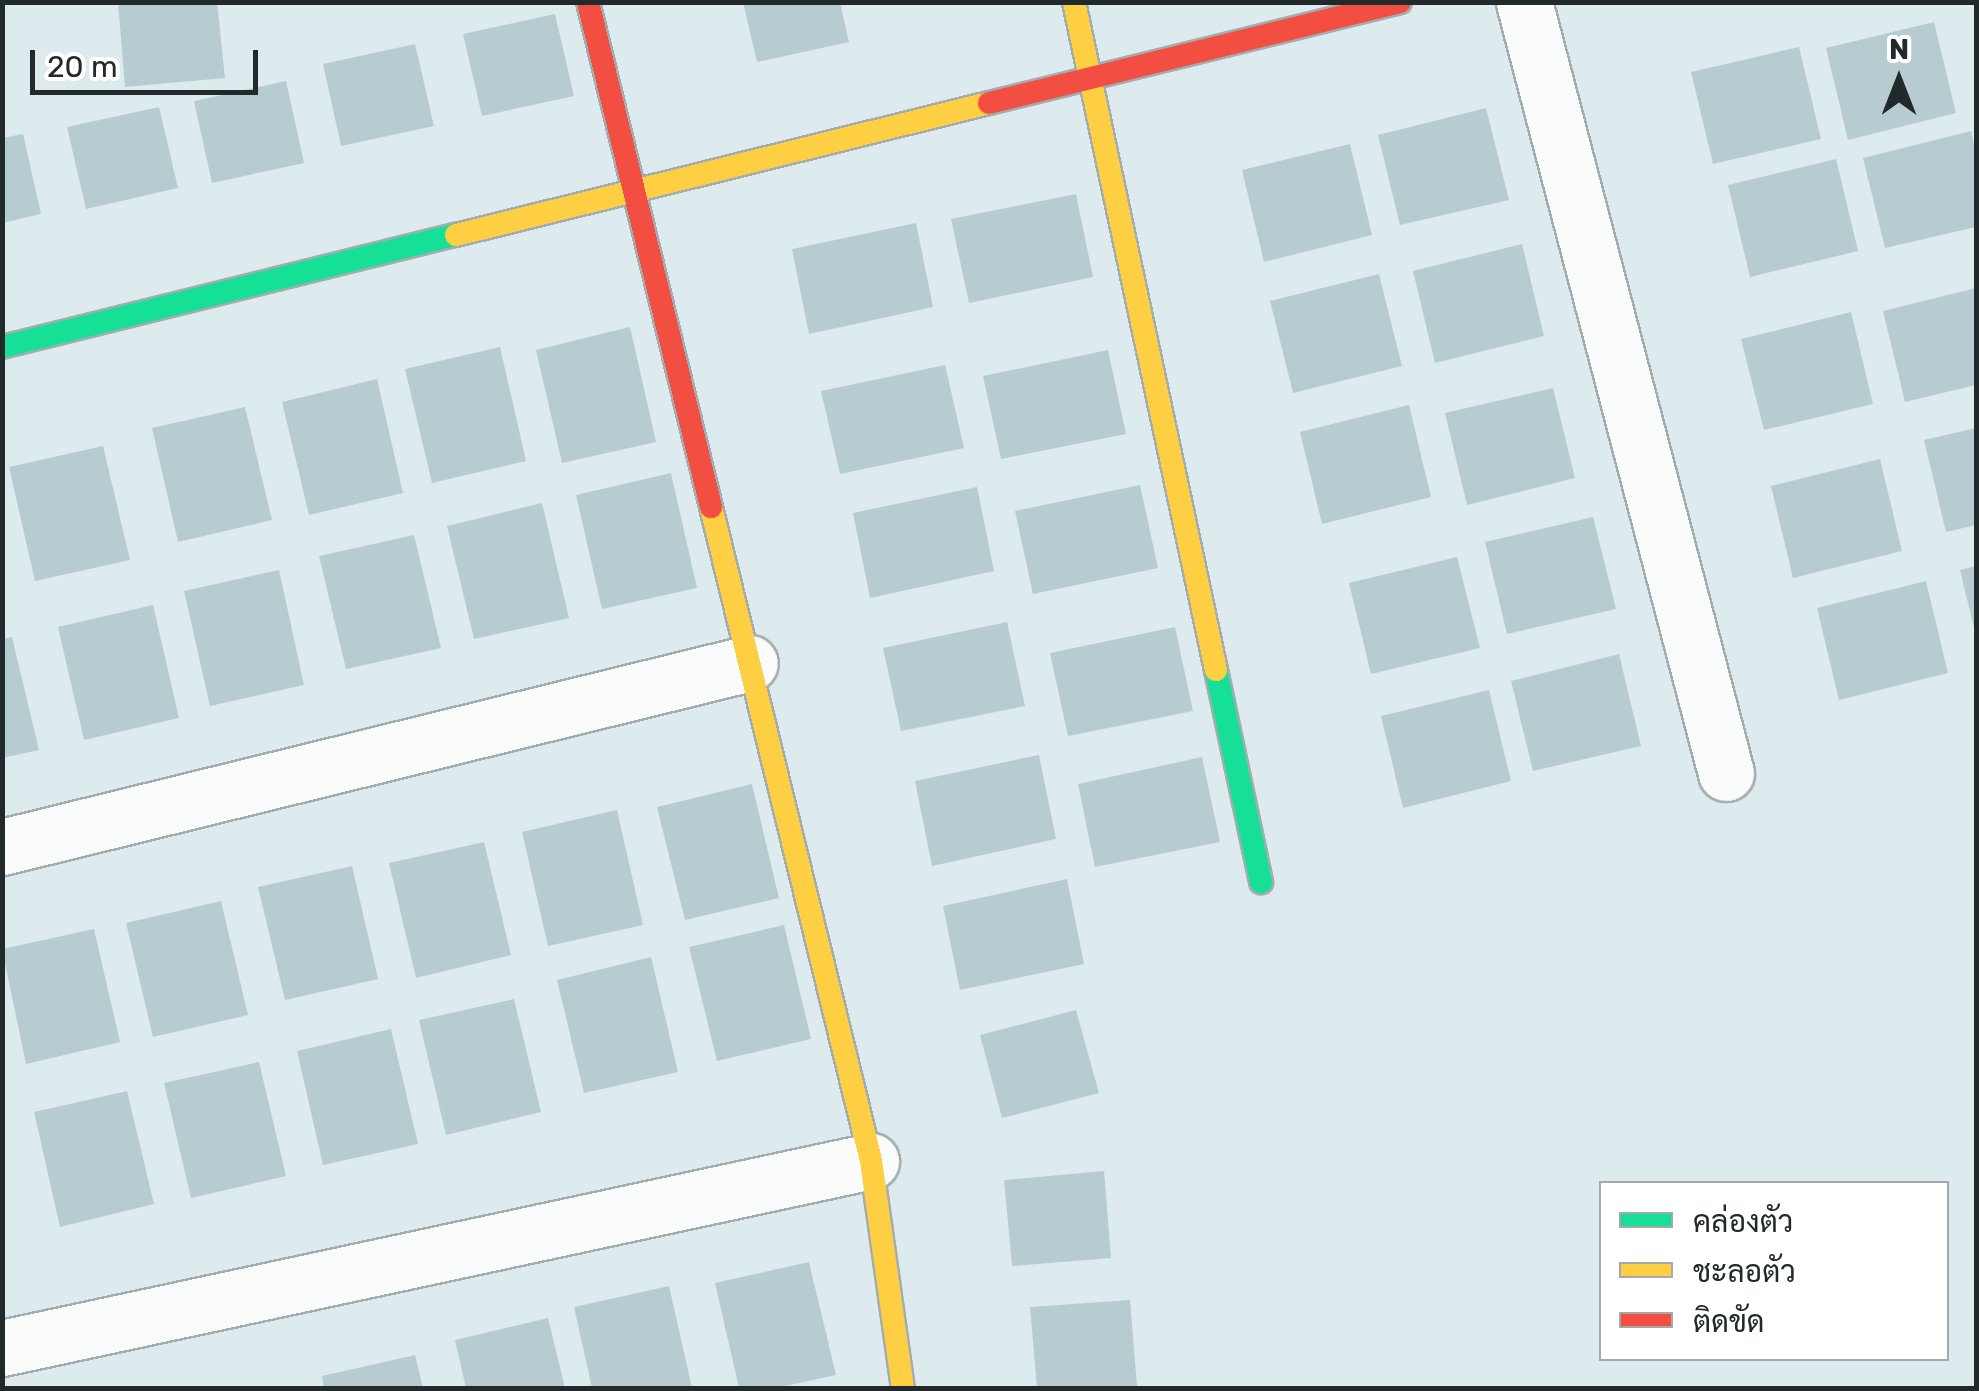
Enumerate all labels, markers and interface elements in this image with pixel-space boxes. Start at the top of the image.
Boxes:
scale bar [35,30,262,92]
north arrow [1849,30,1949,130]
text: N [1889,33,1909,66]
text: 20 m [47,49,118,85]
legend [1599,1181,1949,1361]
text: คล่องตัว [1693,1204,1793,1240]
text: ชะลอตัว [1693,1254,1796,1290]
text: ติดขัด [1693,1304,1765,1340]

